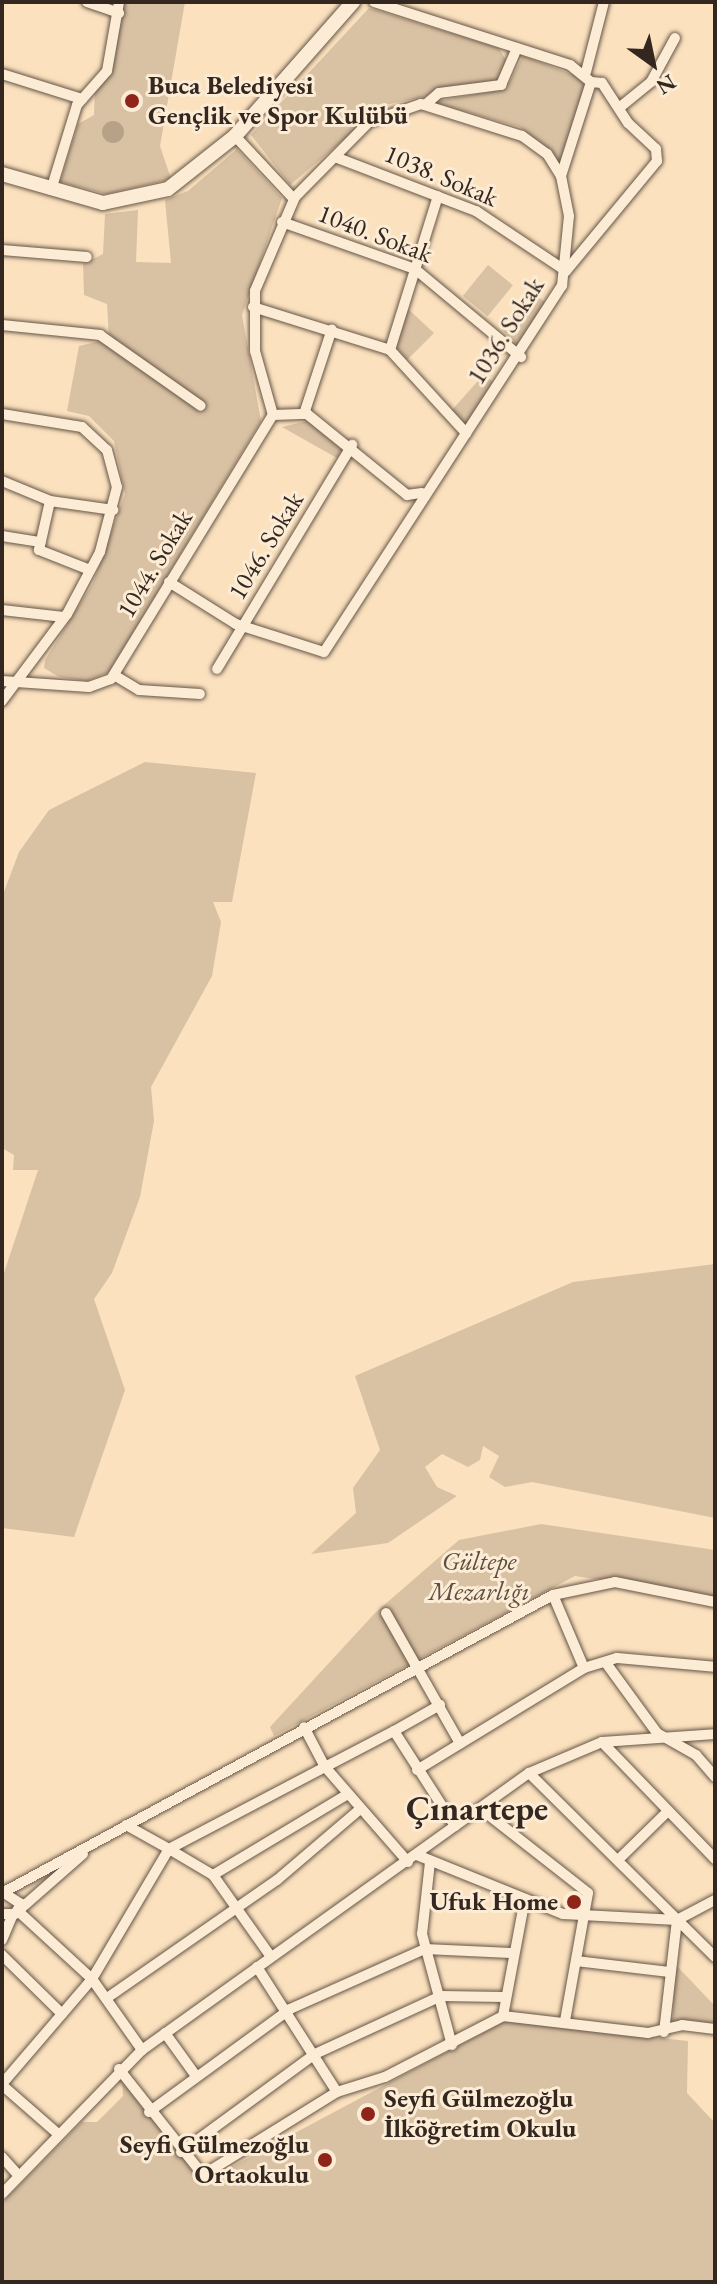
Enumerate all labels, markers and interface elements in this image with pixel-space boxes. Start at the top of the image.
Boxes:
north arrow [613,24,693,104]
text: N [651,68,682,102]
place label: Buca Belediyesi Gençlik ve Spor Kulübü [148,70,408,132]
marker: Buca Belediyesi Gençlik ve Spor Kulübü [123,92,141,110]
street label: 1038. Sokak [379,138,503,214]
street label: 1040. Sokak [313,198,437,270]
street label: 1036. Sokak [461,272,551,390]
street label: 1046. Sokak [222,486,310,606]
street label: 1044. Sokak [111,504,199,624]
park label: Gültepe Mezarlığı [429,1546,529,1608]
district label: Çınartepe [406,1789,548,1829]
place label: Ufuk Home [429,1886,558,1918]
marker: Ufuk Home [565,1893,583,1911]
place label: Seyfi Gülmezoğlu İlköğretim Okulu [384,2083,576,2144]
marker: Seyfi Gülmezoğlu İlköğretim Okulu [359,2105,377,2123]
place label: Seyfi Gülmezoğlu Ortaokulu [120,2129,309,2190]
marker: Seyfi Gülmezoğlu Ortaokulu [316,2151,334,2169]

